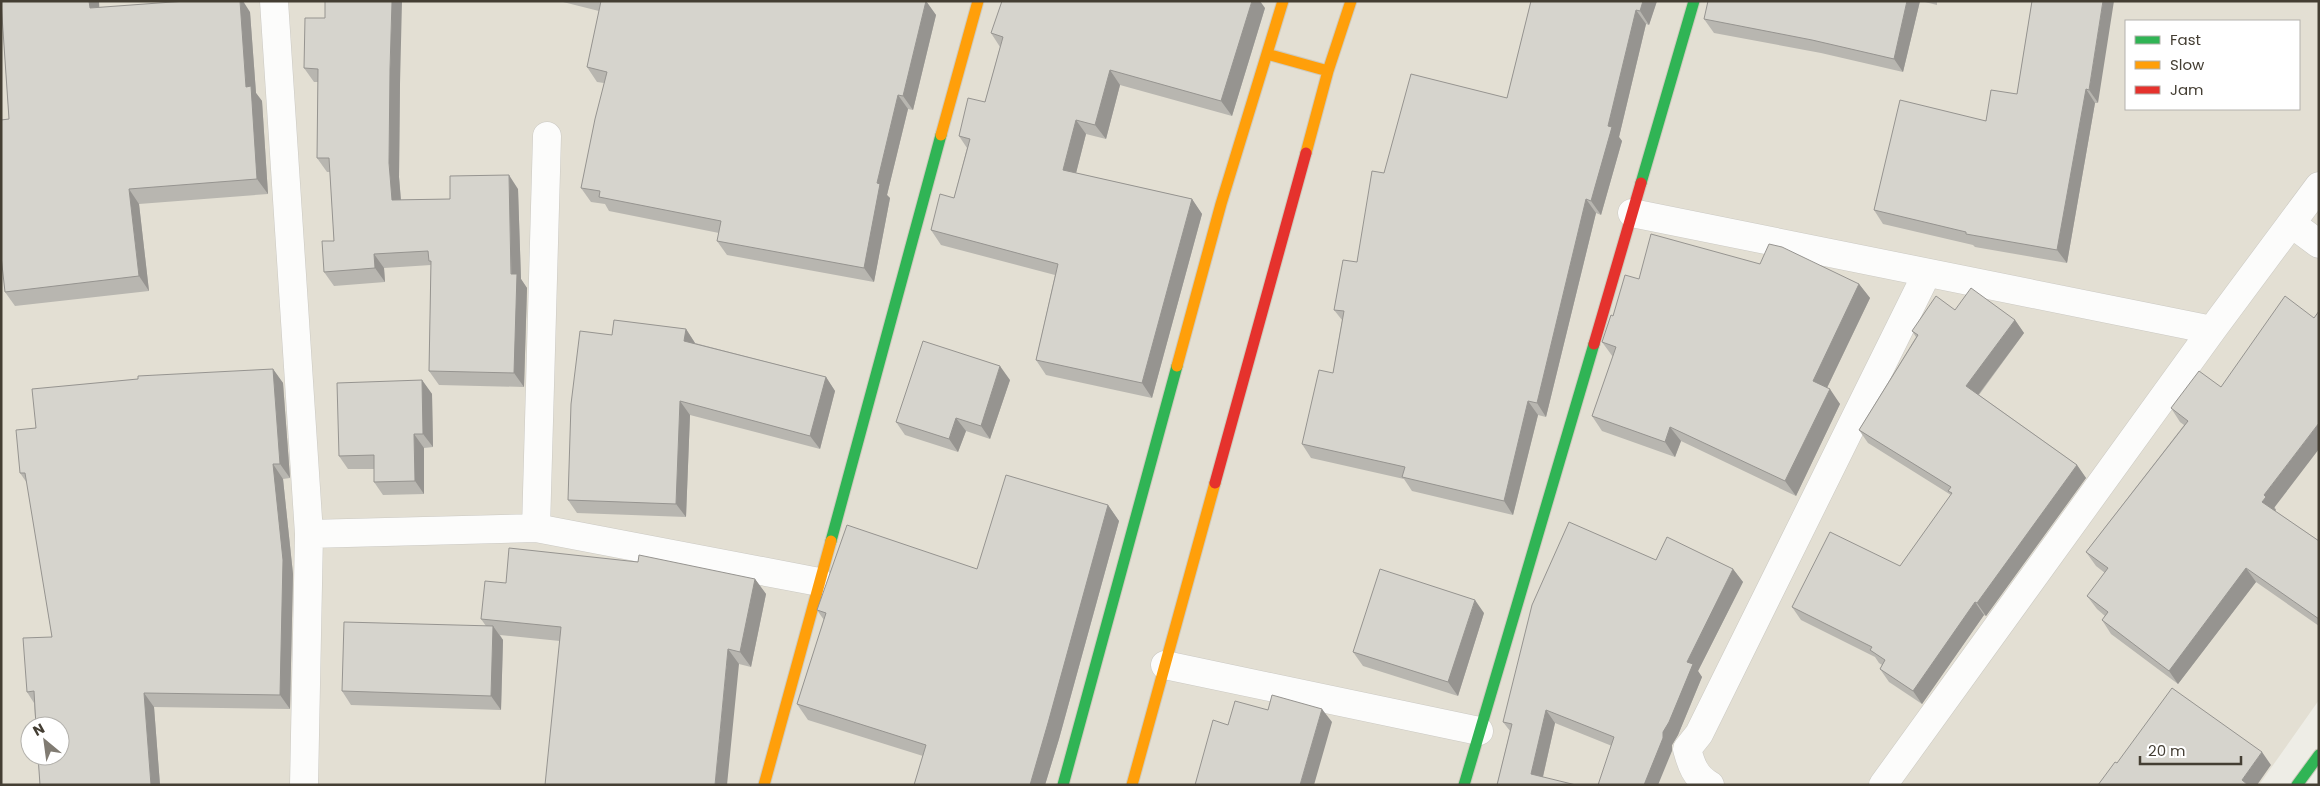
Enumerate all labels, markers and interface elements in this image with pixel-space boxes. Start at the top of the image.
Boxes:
legend [2125,20,2300,110]
text: Fast [2170,29,2201,50]
text: Slow [2170,54,2205,75]
text: Jam [2170,79,2204,100]
north arrow [20,716,70,766]
text: N [29,718,48,741]
scale bar [2140,734,2241,766]
text: 20 m [2148,740,2186,761]

